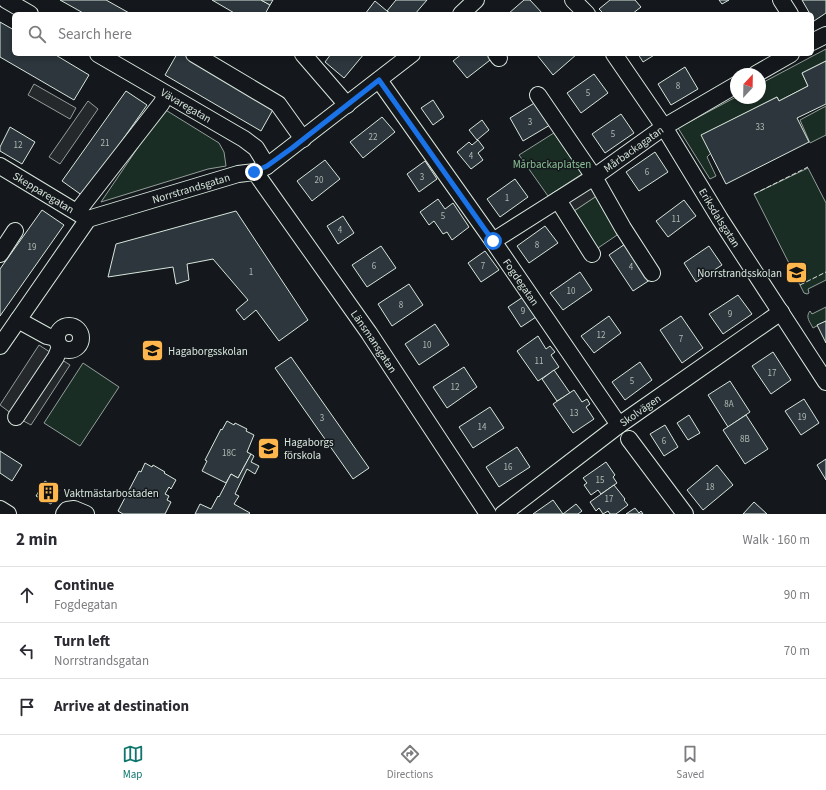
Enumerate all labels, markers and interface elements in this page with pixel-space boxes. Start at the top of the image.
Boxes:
search box [12,12,814,56]
icon: search [26,23,48,45]
text: Search here [58,24,132,45]
north arrow [730,68,766,104]
house number: 8 [676,80,681,93]
street label: Vävaregatan [158,85,214,126]
house number: 5 [586,87,591,100]
house number: 3 [528,116,533,129]
house number: 33 [756,121,765,134]
street label: Mårbackagatan [600,122,667,175]
house number: 5 [611,128,616,141]
house number: 22 [369,131,378,144]
house number: 21 [101,137,109,150]
house number: 12 [14,139,23,152]
house number: 4 [469,150,474,163]
park label: Mårbackaplatsen [513,157,591,172]
route end [245,163,263,181]
house number: 6 [645,166,650,179]
street label: Skepparegatan [10,168,77,217]
street label: Norrstrandsgatan [150,169,232,207]
house number: 3 [420,171,425,184]
house number: 20 [315,174,324,187]
street label: Eriksdalsgatan [695,185,744,250]
house number: 1 [505,192,509,205]
house number: 5 [441,210,446,223]
house number: 11 [672,213,680,226]
house number: 4 [338,224,343,237]
route start [484,232,502,250]
house number: 8 [535,239,540,252]
house number: 19 [28,241,37,254]
street label: Fogdegatan [500,256,543,309]
house number: 6 [372,260,377,273]
house number: 7 [481,260,486,273]
school or university icon: Norrstrandsskolan [784,260,810,286]
house number: 4 [629,261,634,274]
house number: 1 [249,266,253,279]
place label: Norrstrandsskolan [697,266,782,281]
house number: 10 [567,285,576,298]
house number: 8 [399,299,404,312]
house number: 9 [521,305,526,318]
street label: Länsmansgatan [347,307,401,376]
house number: 9 [728,308,733,321]
house number: 12 [597,329,606,342]
house number: 7 [679,333,684,346]
school or university icon: Hagaborgsskolan [139,338,165,364]
house number: 10 [423,339,432,352]
place label: Hagaborgsskolan [168,344,248,359]
house number: 11 [535,355,543,368]
house number: 17 [768,367,777,380]
house number: 5 [630,375,635,388]
house number: 12 [451,381,460,394]
street label: Skolvägen [616,391,664,430]
house number: 8A [724,398,734,411]
house number: 13 [570,407,579,420]
house number: 19 [798,411,807,424]
house number: 3 [320,412,325,425]
house number: 14 [478,421,487,434]
house number: 8B [740,433,750,446]
school or university icon: Hagaborgs förskola [256,435,282,461]
place label: Hagaborgs förskola [284,435,334,463]
house number: 6 [662,435,667,448]
house number: 18C [222,447,236,460]
house number: 16 [504,461,513,474]
house number: 15 [596,474,605,487]
building icon: Vaktmästarbostaden [35,480,61,506]
house number: 18 [706,481,715,494]
place label: Vaktmästarbostaden [64,486,159,501]
house number: 17 [605,493,614,506]
text: 2 min [16,528,57,552]
text: Walk · 160 m [742,531,810,549]
text: Continue [54,575,114,596]
icon: ahead [16,584,38,606]
text: 90 m [784,586,810,604]
text: Fogdegatan [54,596,118,614]
text: Turn left [54,631,110,652]
icon: left [16,640,38,662]
text: 70 m [784,642,810,660]
text: Norrstrandsgatan [54,652,149,670]
icon: arrive [16,696,38,718]
text: Arrive at destination [54,696,189,717]
tab: Map [122,743,144,782]
tab: Directions [387,743,433,782]
tab: Saved [676,743,704,782]

